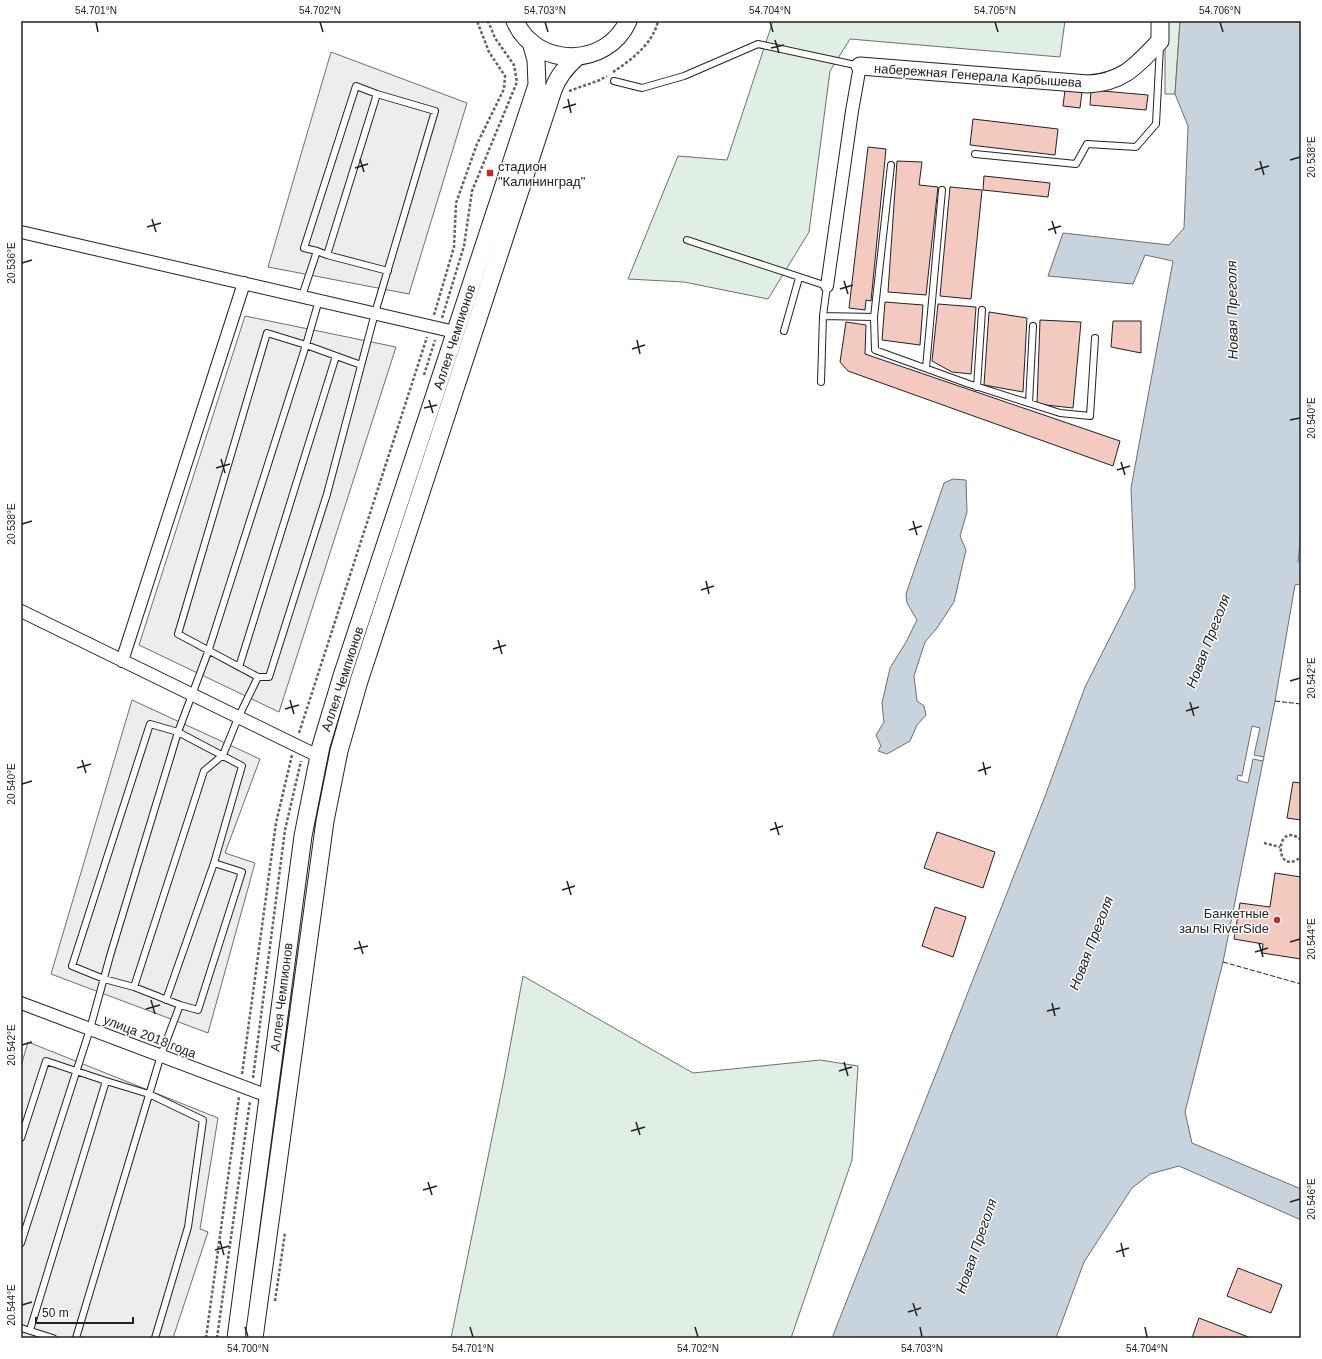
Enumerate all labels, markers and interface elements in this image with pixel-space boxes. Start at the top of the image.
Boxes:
text: 54.701°N [75,5,117,16]
text: 54.702°N [299,5,341,16]
text: 54.703°N [524,5,566,16]
text: 54.704°N [749,5,791,16]
text: 54.705°N [974,5,1016,16]
text: 54.706°N [1199,5,1241,16]
street label: набережная Генерала Карбышева [874,61,1083,90]
text: 20.538°E [1306,136,1317,178]
place label: стадион "Калининград" [498,159,586,189]
marker: стадион "Калининград" [485,168,495,178]
text: 20.536°E [6,242,17,284]
water label: Новая Преголя [1223,260,1241,360]
street label: Аллея Чемпионов [430,283,479,391]
text: 20.540°E [1306,397,1317,439]
text: 20.538°E [6,503,17,545]
water label: Новая Преголя [1183,591,1233,690]
street label: Аллея Чемпионов [318,625,367,733]
text: 20.542°E [1306,657,1317,699]
text: 20.540°E [6,763,17,805]
water label: Новая Преголя [1066,893,1116,992]
place label: Банкетные залы RiverSide [1179,906,1269,936]
marker: Банкетные залы RiverSide [1272,915,1282,925]
text: 20.544°E [1306,918,1317,960]
street label: Аллея Чемпионов [267,942,296,1052]
street label: улица 2018 года [101,1012,199,1061]
text: 20.542°E [6,1024,17,1066]
text: 20.546°E [1306,1178,1317,1220]
water label: Новая Преголя [952,1196,1000,1296]
text: 20.544°E [6,1284,17,1326]
scale bar [36,1299,133,1325]
text: 50 m [42,1306,69,1320]
text: 54.700°N [227,1343,269,1354]
text: 54.701°N [452,1343,494,1354]
text: 54.702°N [677,1343,719,1354]
text: 54.703°N [901,1343,943,1354]
text: 54.704°N [1126,1343,1168,1354]

